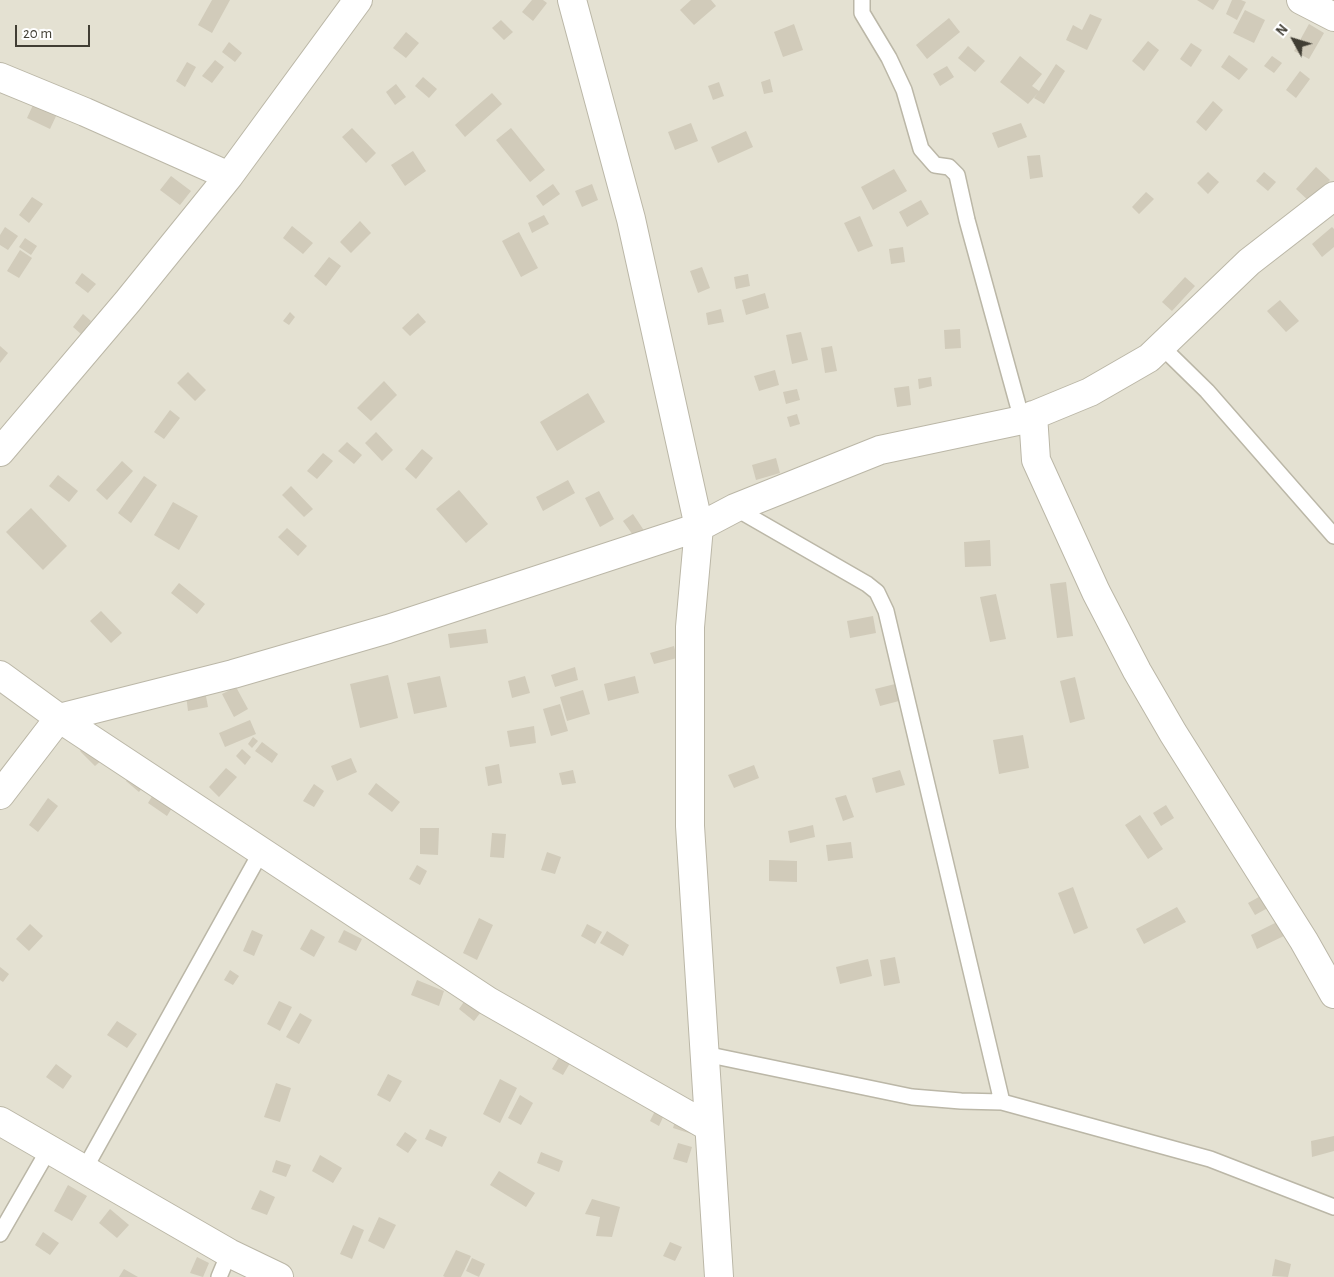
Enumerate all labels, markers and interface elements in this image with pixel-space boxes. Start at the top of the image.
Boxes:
scale bar [18,15,92,47]
north arrow [1269,15,1319,65]
text: N [1274,22,1291,39]
text: 20 m [23,26,52,41]

